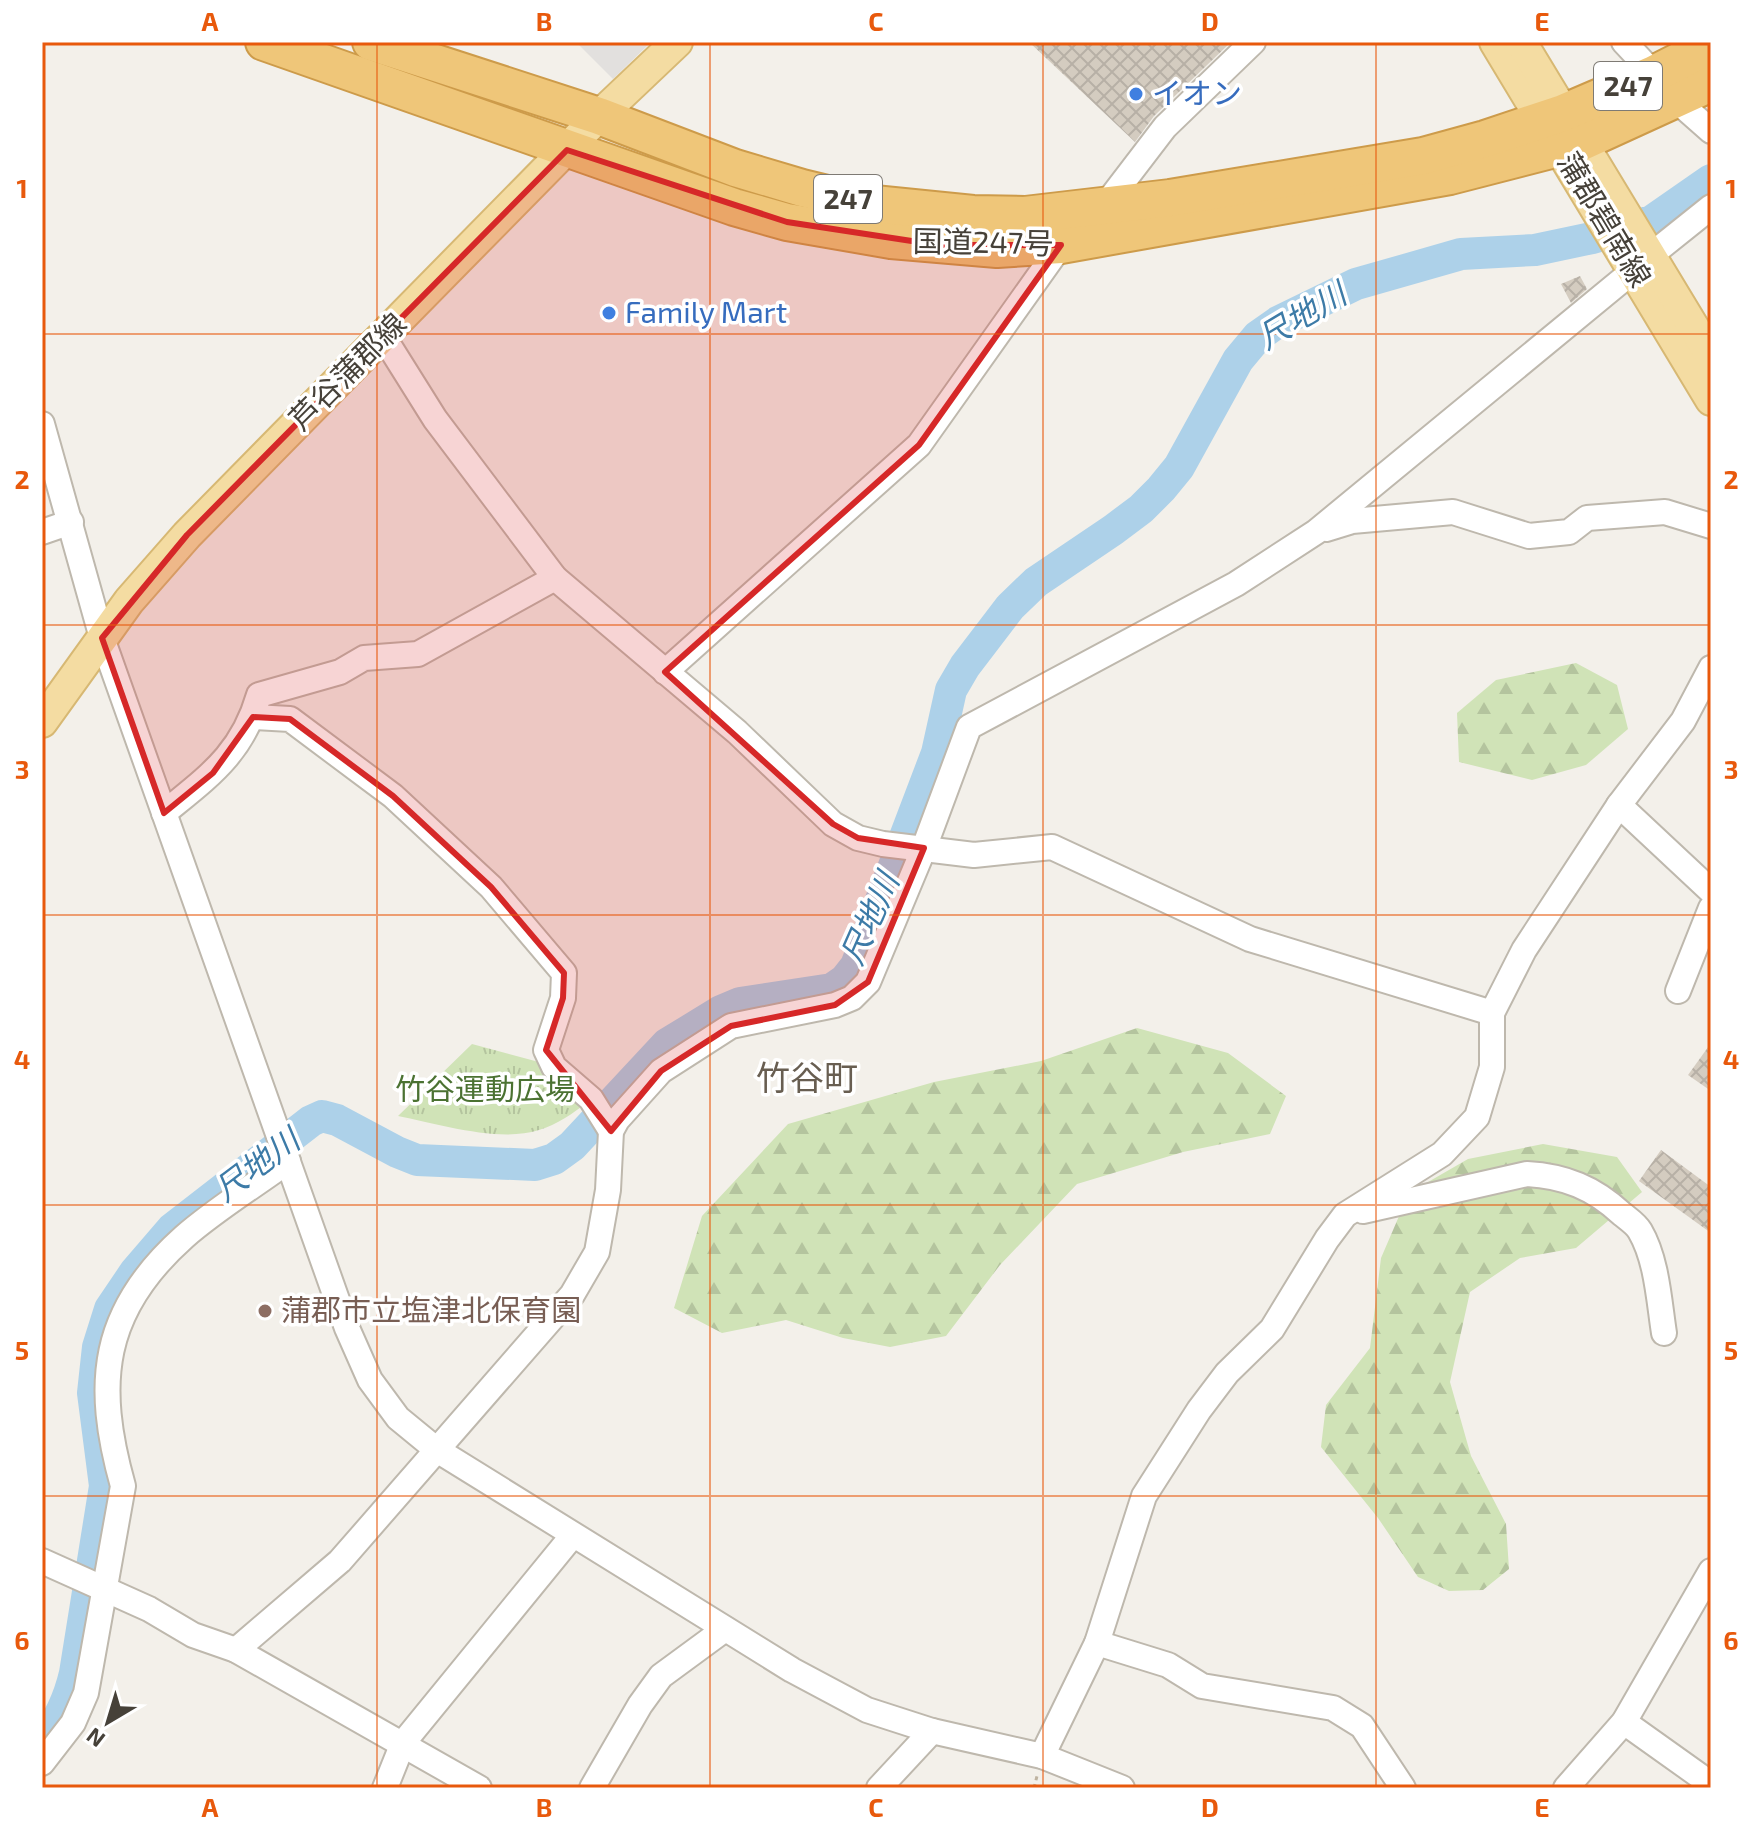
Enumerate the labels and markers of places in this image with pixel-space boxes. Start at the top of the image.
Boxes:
place label: イオン [1152,74,1242,110]
marker: イオン [1127,85,1145,103]
place label: Family Mart [625,293,787,329]
marker: Family Mart [600,304,618,322]
place label: 蒲郡市立塩津北保育園 [281,1291,581,1327]
marker: 蒲郡市立塩津北保育園 [256,1302,274,1320]

